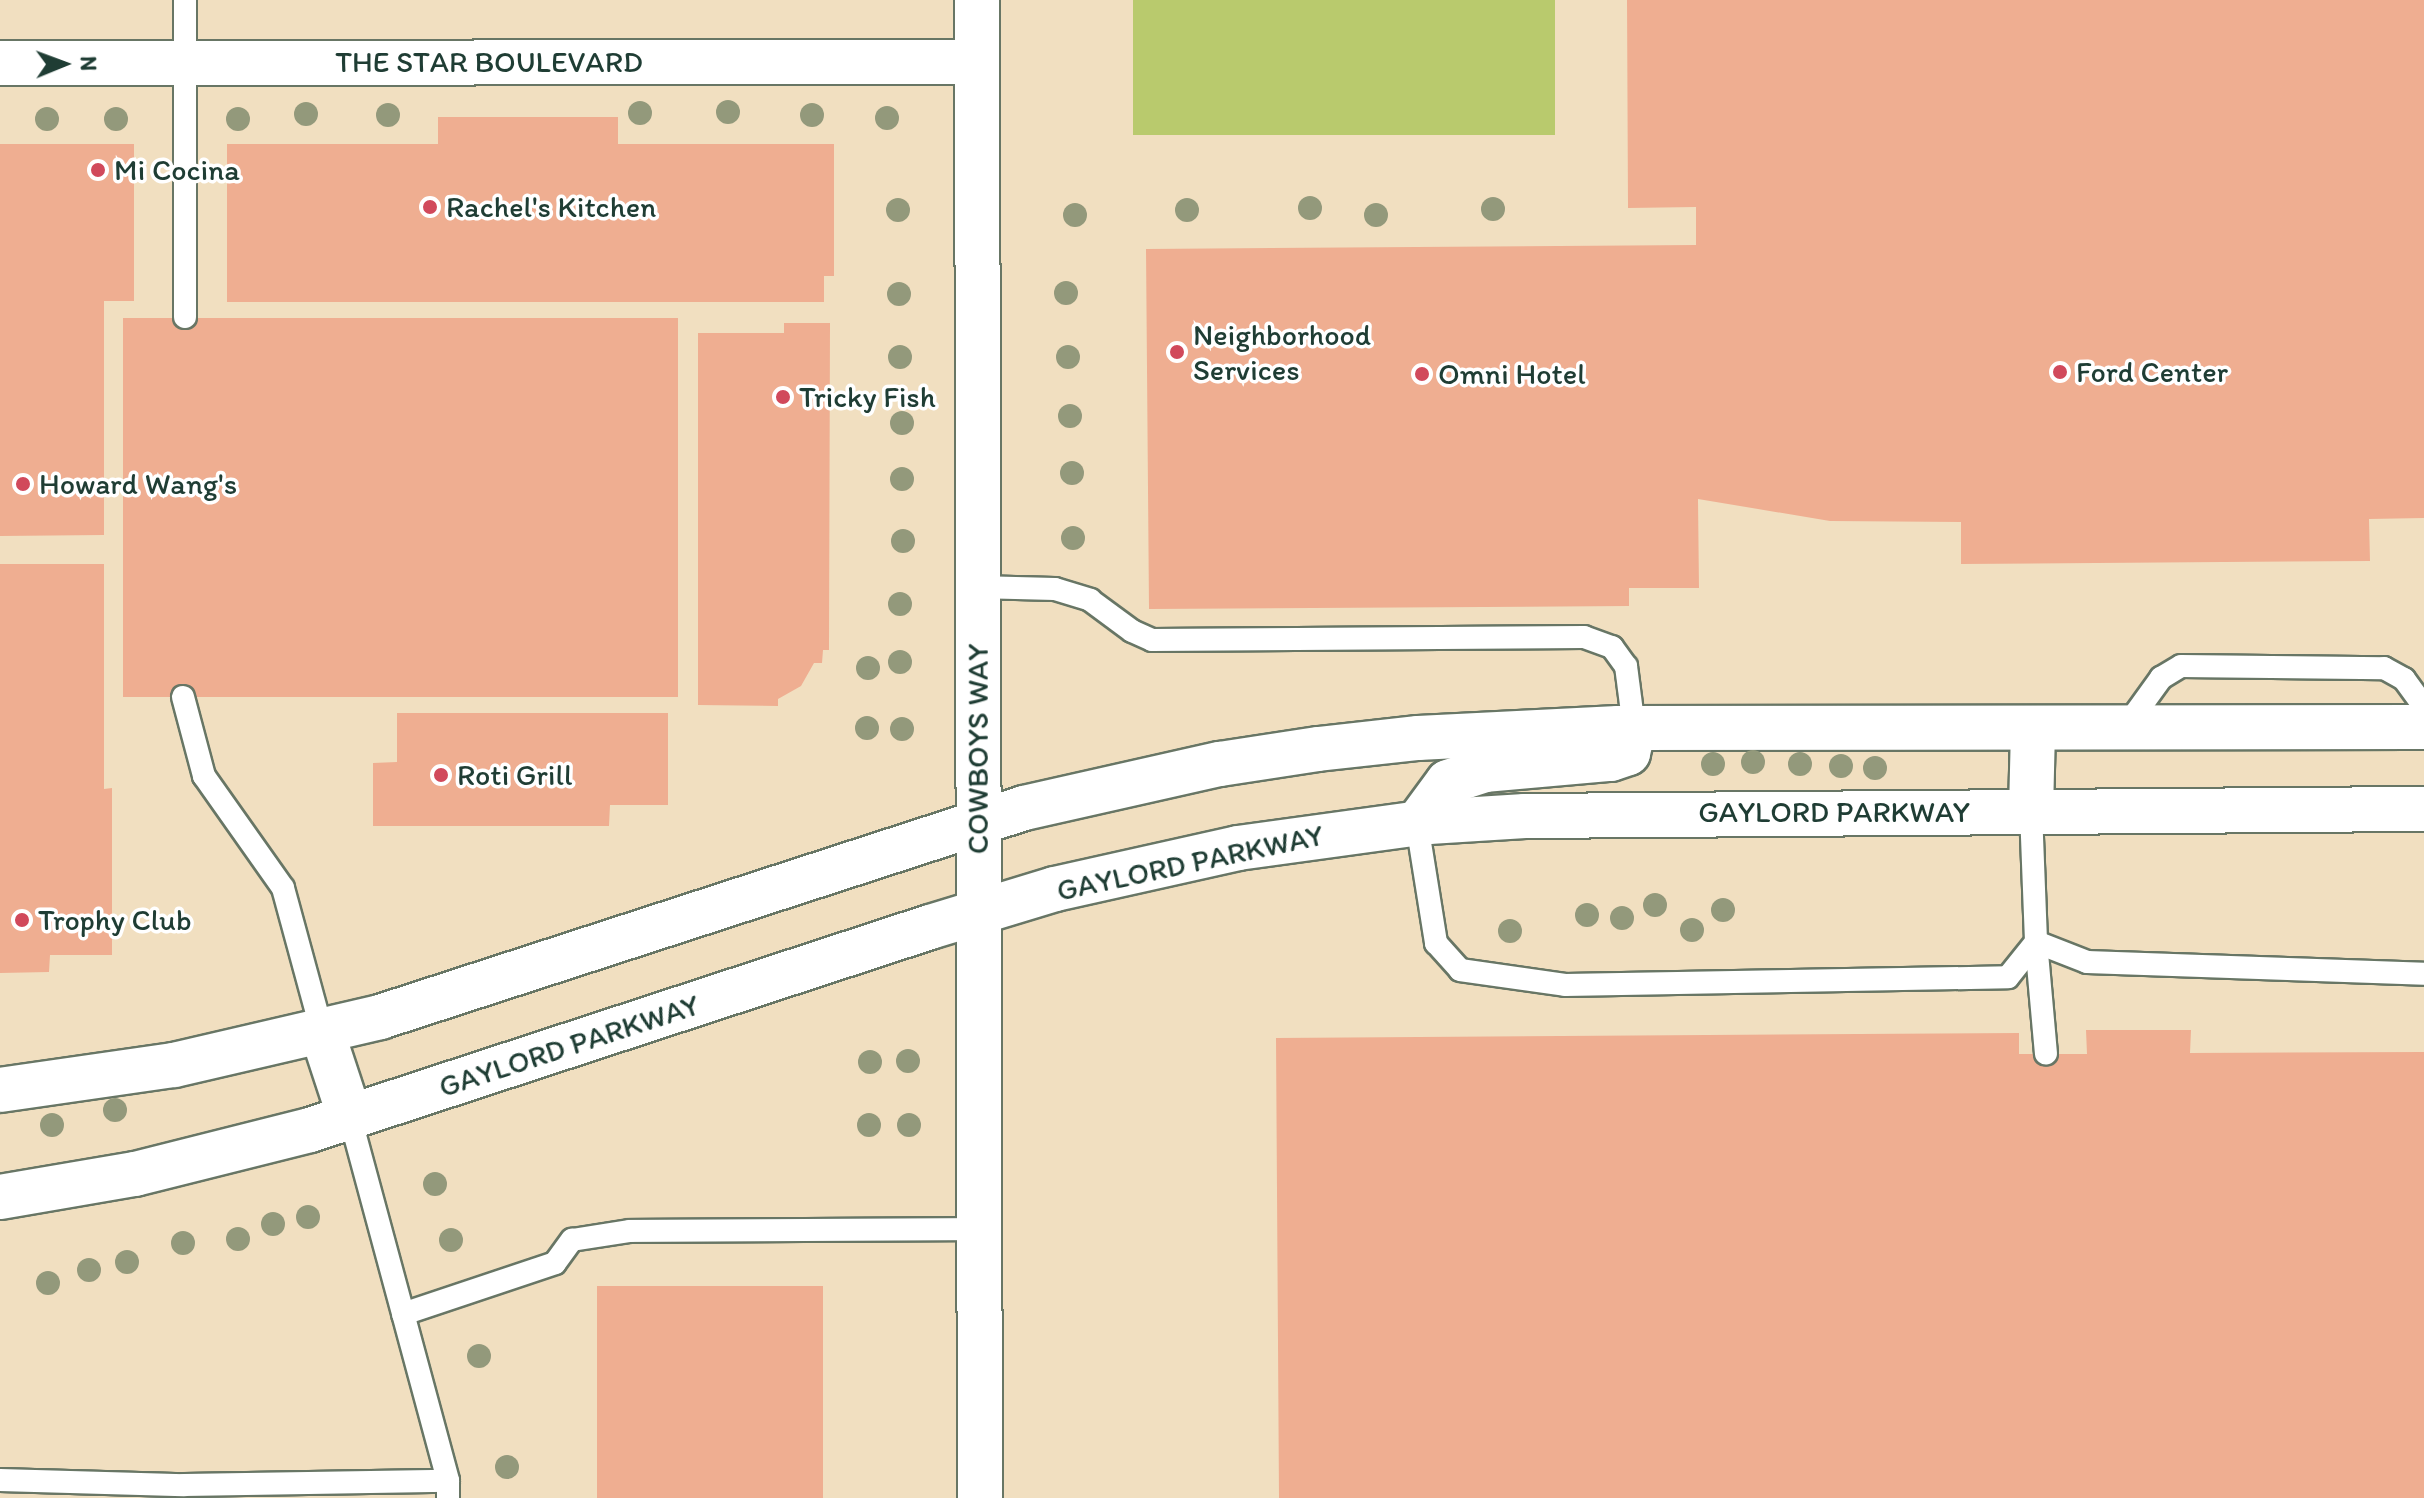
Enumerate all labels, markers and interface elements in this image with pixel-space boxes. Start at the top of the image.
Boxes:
north arrow [24,24,104,104]
street label: THE STAR BOULEVARD [336,44,642,80]
text: N [75,56,102,71]
place label: Mi Cocina [114,152,240,188]
marker: Mi Cocina [89,161,107,179]
place label: Rachel's Kitchen [446,189,657,225]
marker: Rachel's Kitchen [421,198,439,216]
place label: Neighborhood Services [1193,317,1371,388]
marker: Neighborhood Services [1168,343,1186,361]
place label: Ford Center [2076,354,2228,390]
place label: Omni Hotel [1438,356,1585,392]
marker: Ford Center [2051,363,2069,381]
marker: Omni Hotel [1413,365,1431,383]
place label: Tricky Fish [799,379,935,415]
marker: Tricky Fish [774,388,792,406]
place label: Howard Wang's [39,466,236,502]
marker: Howard Wang's [14,475,32,493]
street label: COWBOYS WAY [960,644,996,854]
place label: Roti Grill [457,757,573,793]
marker: Roti Grill [432,766,450,784]
street label: GAYLORD PARKWAY [1698,794,1970,830]
street label: GAYLORD PARKWAY [1053,817,1327,909]
place label: Trophy Club [38,902,191,938]
marker: Trophy Club [13,911,31,929]
street label: GAYLORD PARKWAY [434,987,704,1105]

